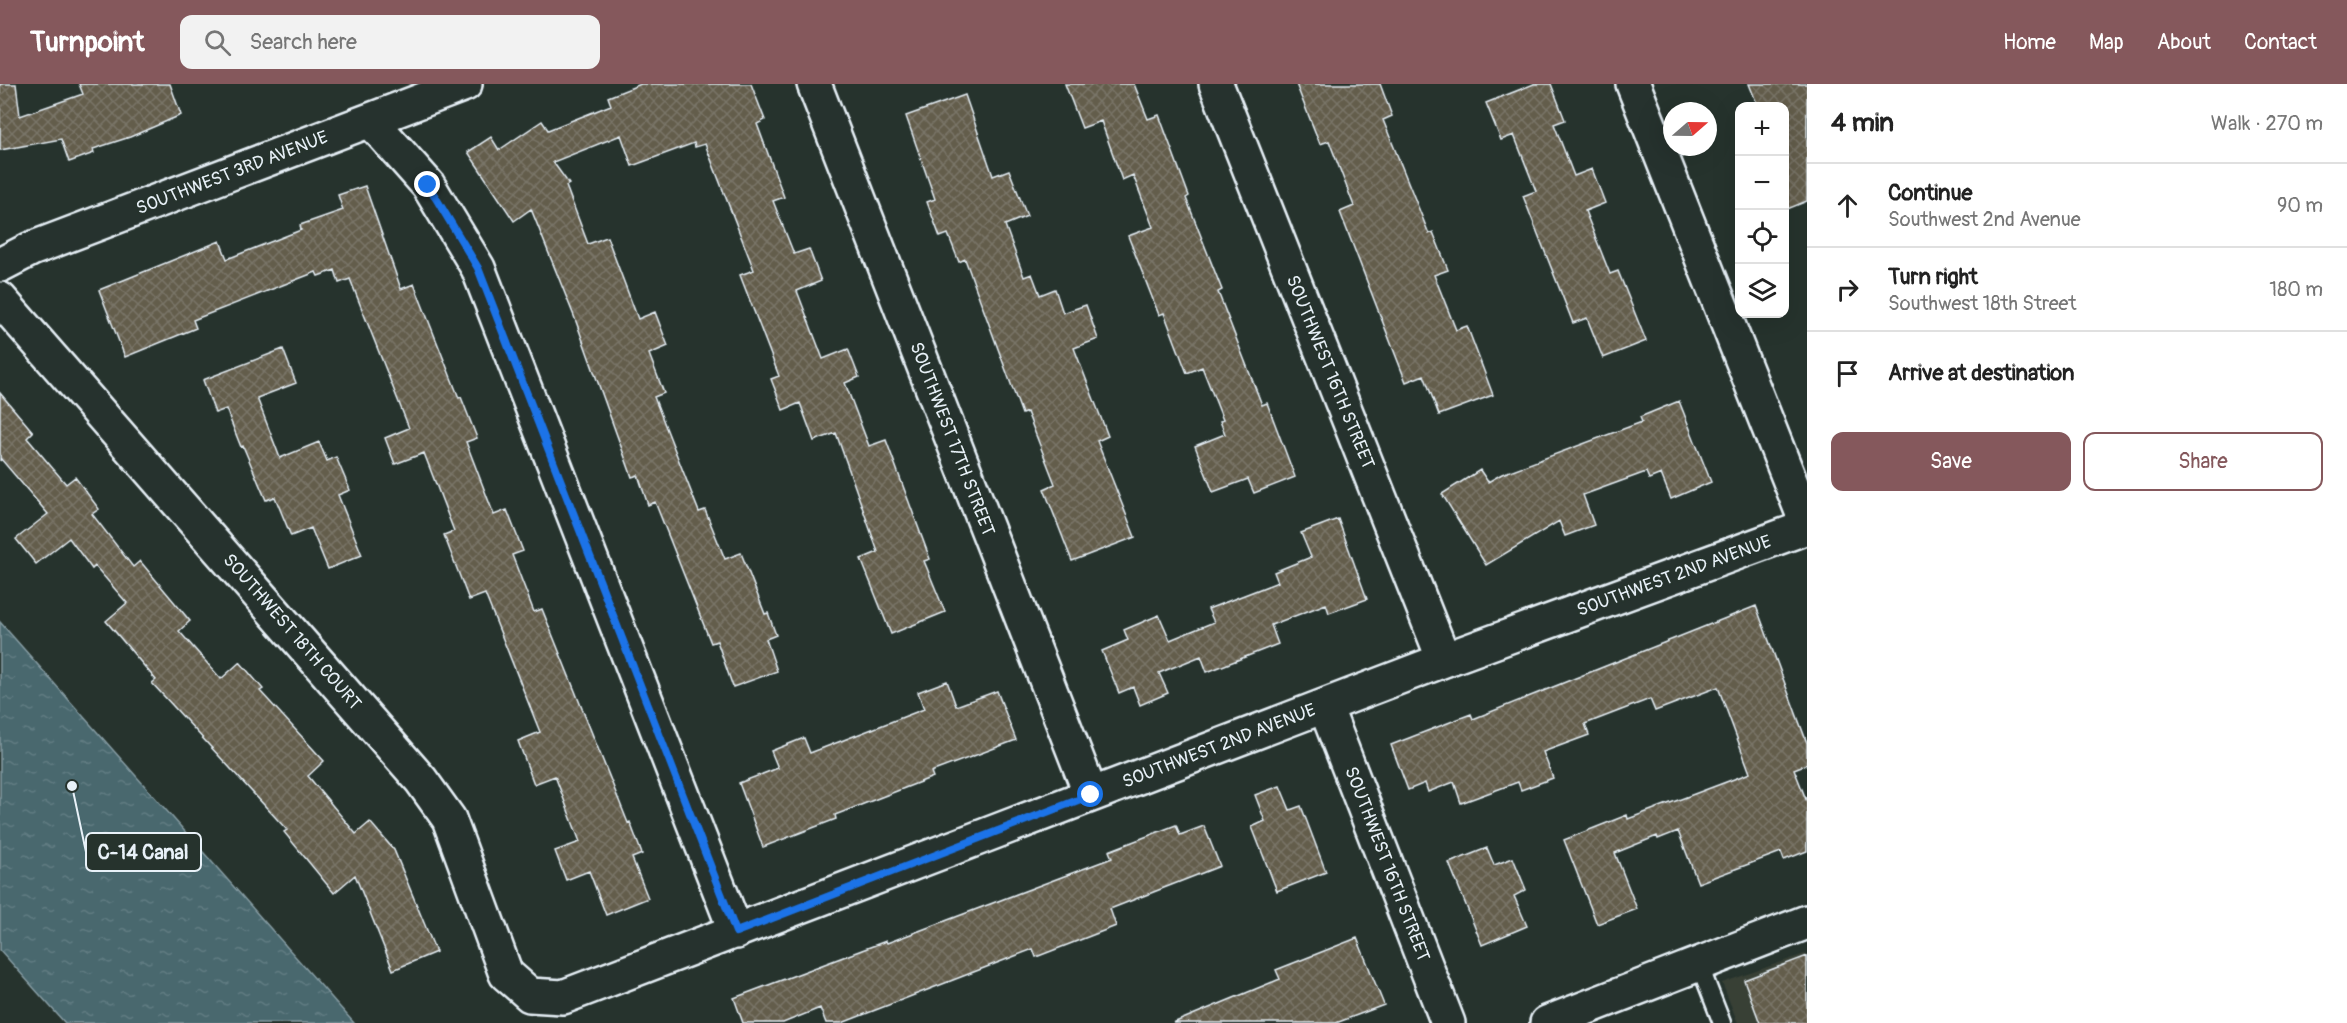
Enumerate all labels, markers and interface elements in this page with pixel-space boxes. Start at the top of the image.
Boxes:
search box [180,15,600,69]
text: Turnpoint [30,25,144,60]
icon: search [201,26,234,59]
text: Search here [249,28,357,56]
text: Home [2003,29,2056,56]
text: Map [2089,29,2124,56]
text: About [2157,29,2211,56]
text: Contact [2244,29,2317,56]
north arrow [1663,102,1717,156]
map controls [1735,102,1789,318]
button: + [1735,102,1789,156]
text: 4 min [1831,107,1894,139]
text: Walk · 270 m [2211,111,2323,136]
street label: SOUTHWEST 3RD AVENUE [133,126,331,220]
button: − [1735,156,1789,210]
route end [414,171,440,197]
text: Continue [1888,179,1972,207]
icon: ahead [1831,189,1864,222]
text: 90 m [2277,193,2323,218]
text: Southwest 2nd Avenue [1888,207,2081,232]
button: locate [1735,210,1789,264]
text: Turn right [1888,263,1978,291]
button: layers [1735,264,1789,318]
street label: SOUTHWEST 16TH STREET [1281,272,1379,472]
icon: right [1831,273,1864,306]
text: 180 m [2269,277,2323,302]
text: Southwest 18th Street [1888,291,2077,316]
street label: SOUTHWEST 17TH STREET [904,339,1000,539]
icon: arrive [1831,357,1864,390]
text: Arrive at destination [1888,359,2074,387]
button: Save [1831,432,2071,491]
button: Share [2083,432,2323,491]
street label: SOUTHWEST 2ND AVENUE [1574,530,1774,622]
street label: SOUTHWEST 18TH COURT [218,549,366,715]
street label: SOUTHWEST 2ND AVENUE [1119,699,1319,793]
street label: SOUTHWEST 16TH STREET [1339,763,1435,965]
route start [1077,781,1103,807]
callout: C-14 Canal [86,833,201,871]
text: C-14 Canal [97,840,189,865]

